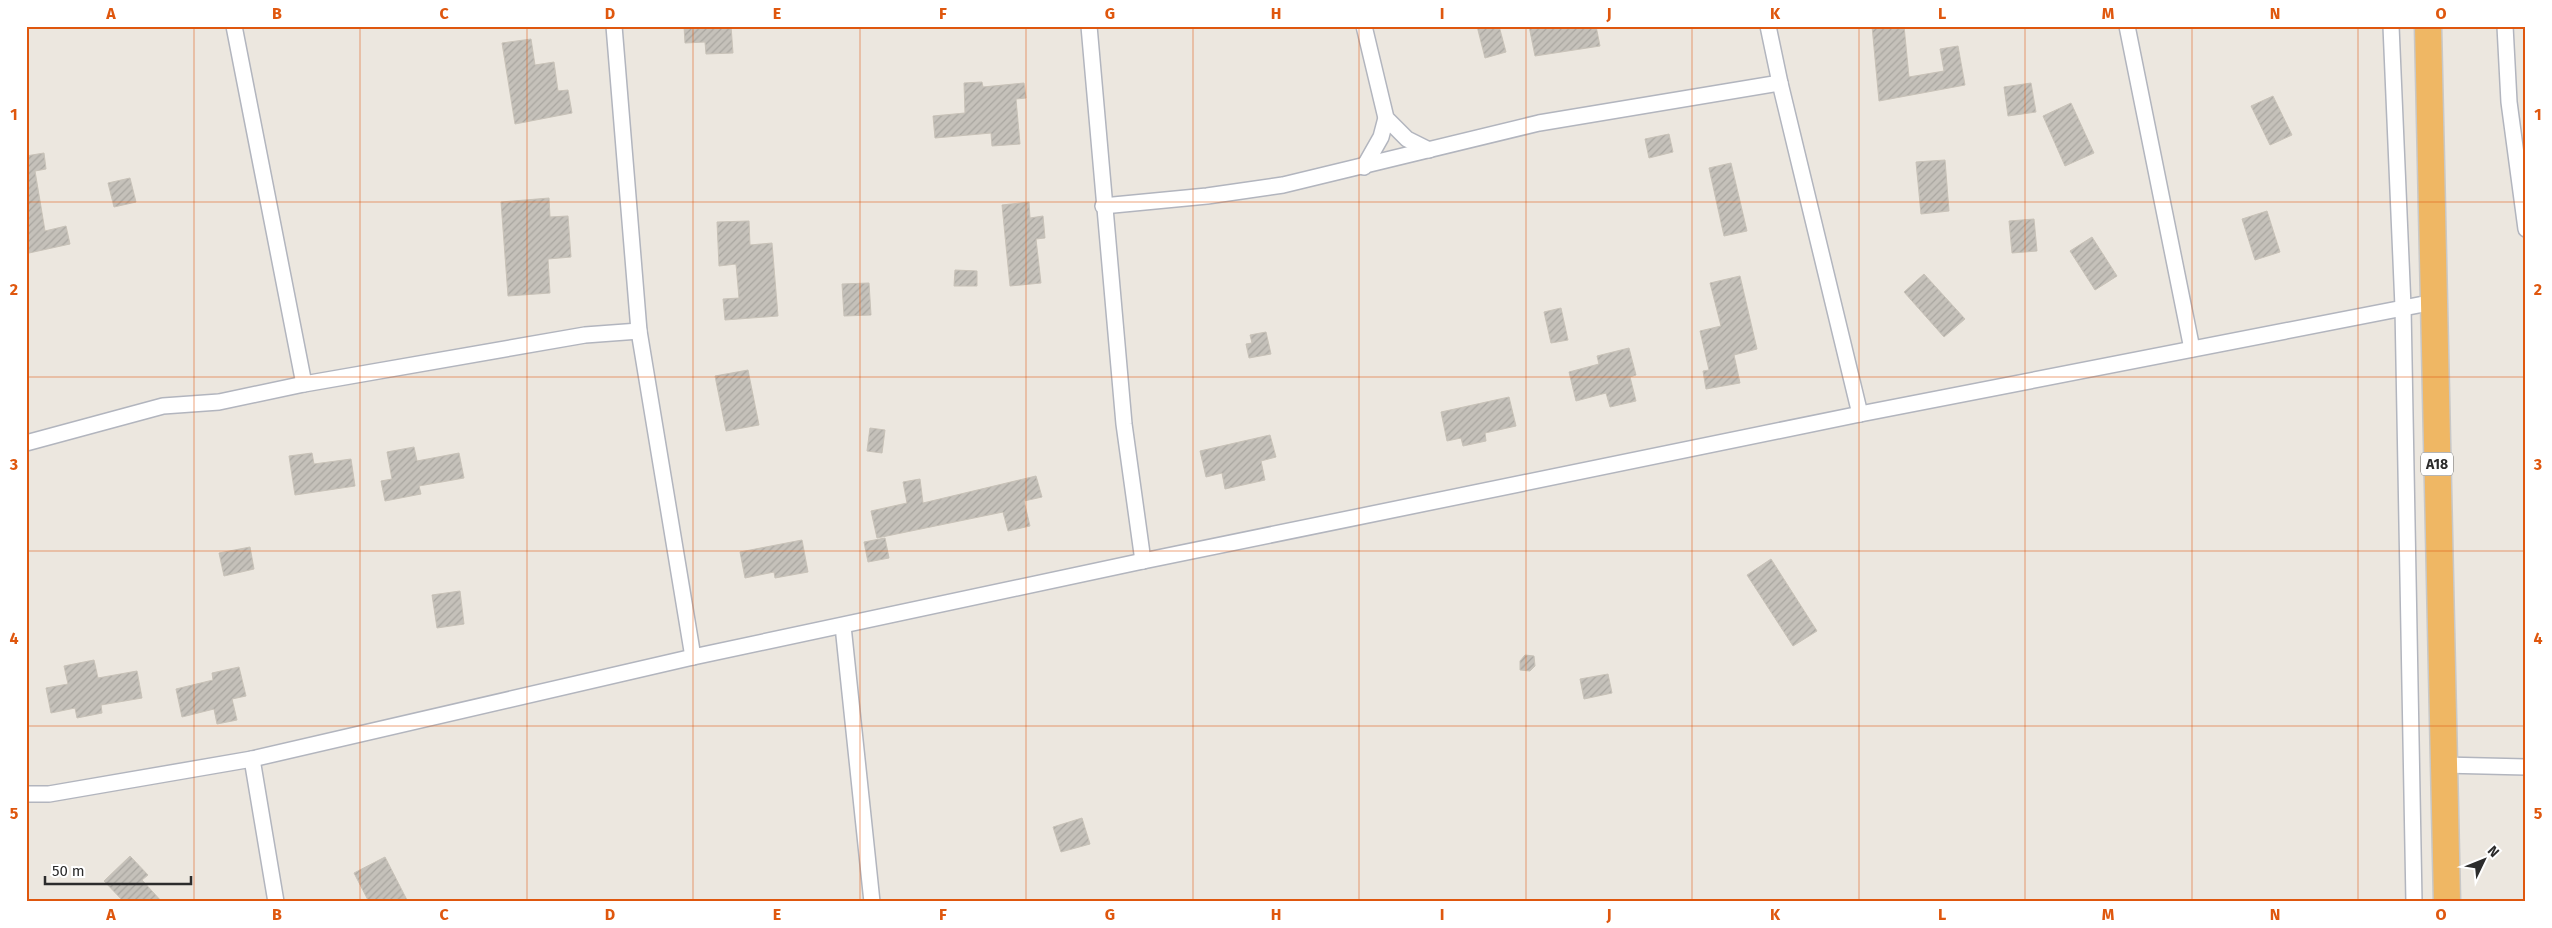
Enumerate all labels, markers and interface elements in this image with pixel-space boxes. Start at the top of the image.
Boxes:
text: A [105,4,116,23]
text: B [272,4,282,23]
text: C [439,4,449,23]
text: D [605,4,615,23]
text: E [773,4,781,23]
text: F [939,4,947,23]
text: G [1105,4,1115,23]
text: H [1271,4,1281,23]
text: I [1440,4,1444,23]
text: J [1605,4,1612,23]
text: K [1770,4,1781,23]
text: L [1938,4,1946,23]
text: M [2102,4,2115,23]
text: N [2270,4,2280,23]
text: O [2435,4,2447,23]
text: 1 [10,105,18,124]
text: 1 [2534,105,2542,124]
text: 2 [10,280,18,299]
text: 2 [2534,280,2542,299]
road number: A18 [2421,452,2453,476]
text: 3 [9,455,18,474]
text: 3 [2533,455,2542,474]
text: 4 [9,629,19,648]
text: 4 [2533,629,2543,648]
text: 5 [10,804,19,823]
text: 5 [2534,804,2543,823]
north arrow [2460,836,2510,886]
text: N [2484,842,2503,861]
scale bar [45,853,191,885]
text: 50 m [52,862,85,880]
text: A [105,905,116,924]
text: B [272,905,282,924]
text: C [439,905,449,924]
text: D [605,905,615,924]
text: E [773,905,781,924]
text: F [939,905,947,924]
text: G [1105,905,1115,924]
text: H [1271,905,1281,924]
text: I [1440,905,1444,924]
text: J [1605,905,1612,924]
text: K [1770,905,1781,924]
text: L [1938,905,1946,924]
text: M [2102,905,2115,924]
text: N [2270,905,2280,924]
text: O [2435,905,2447,924]

